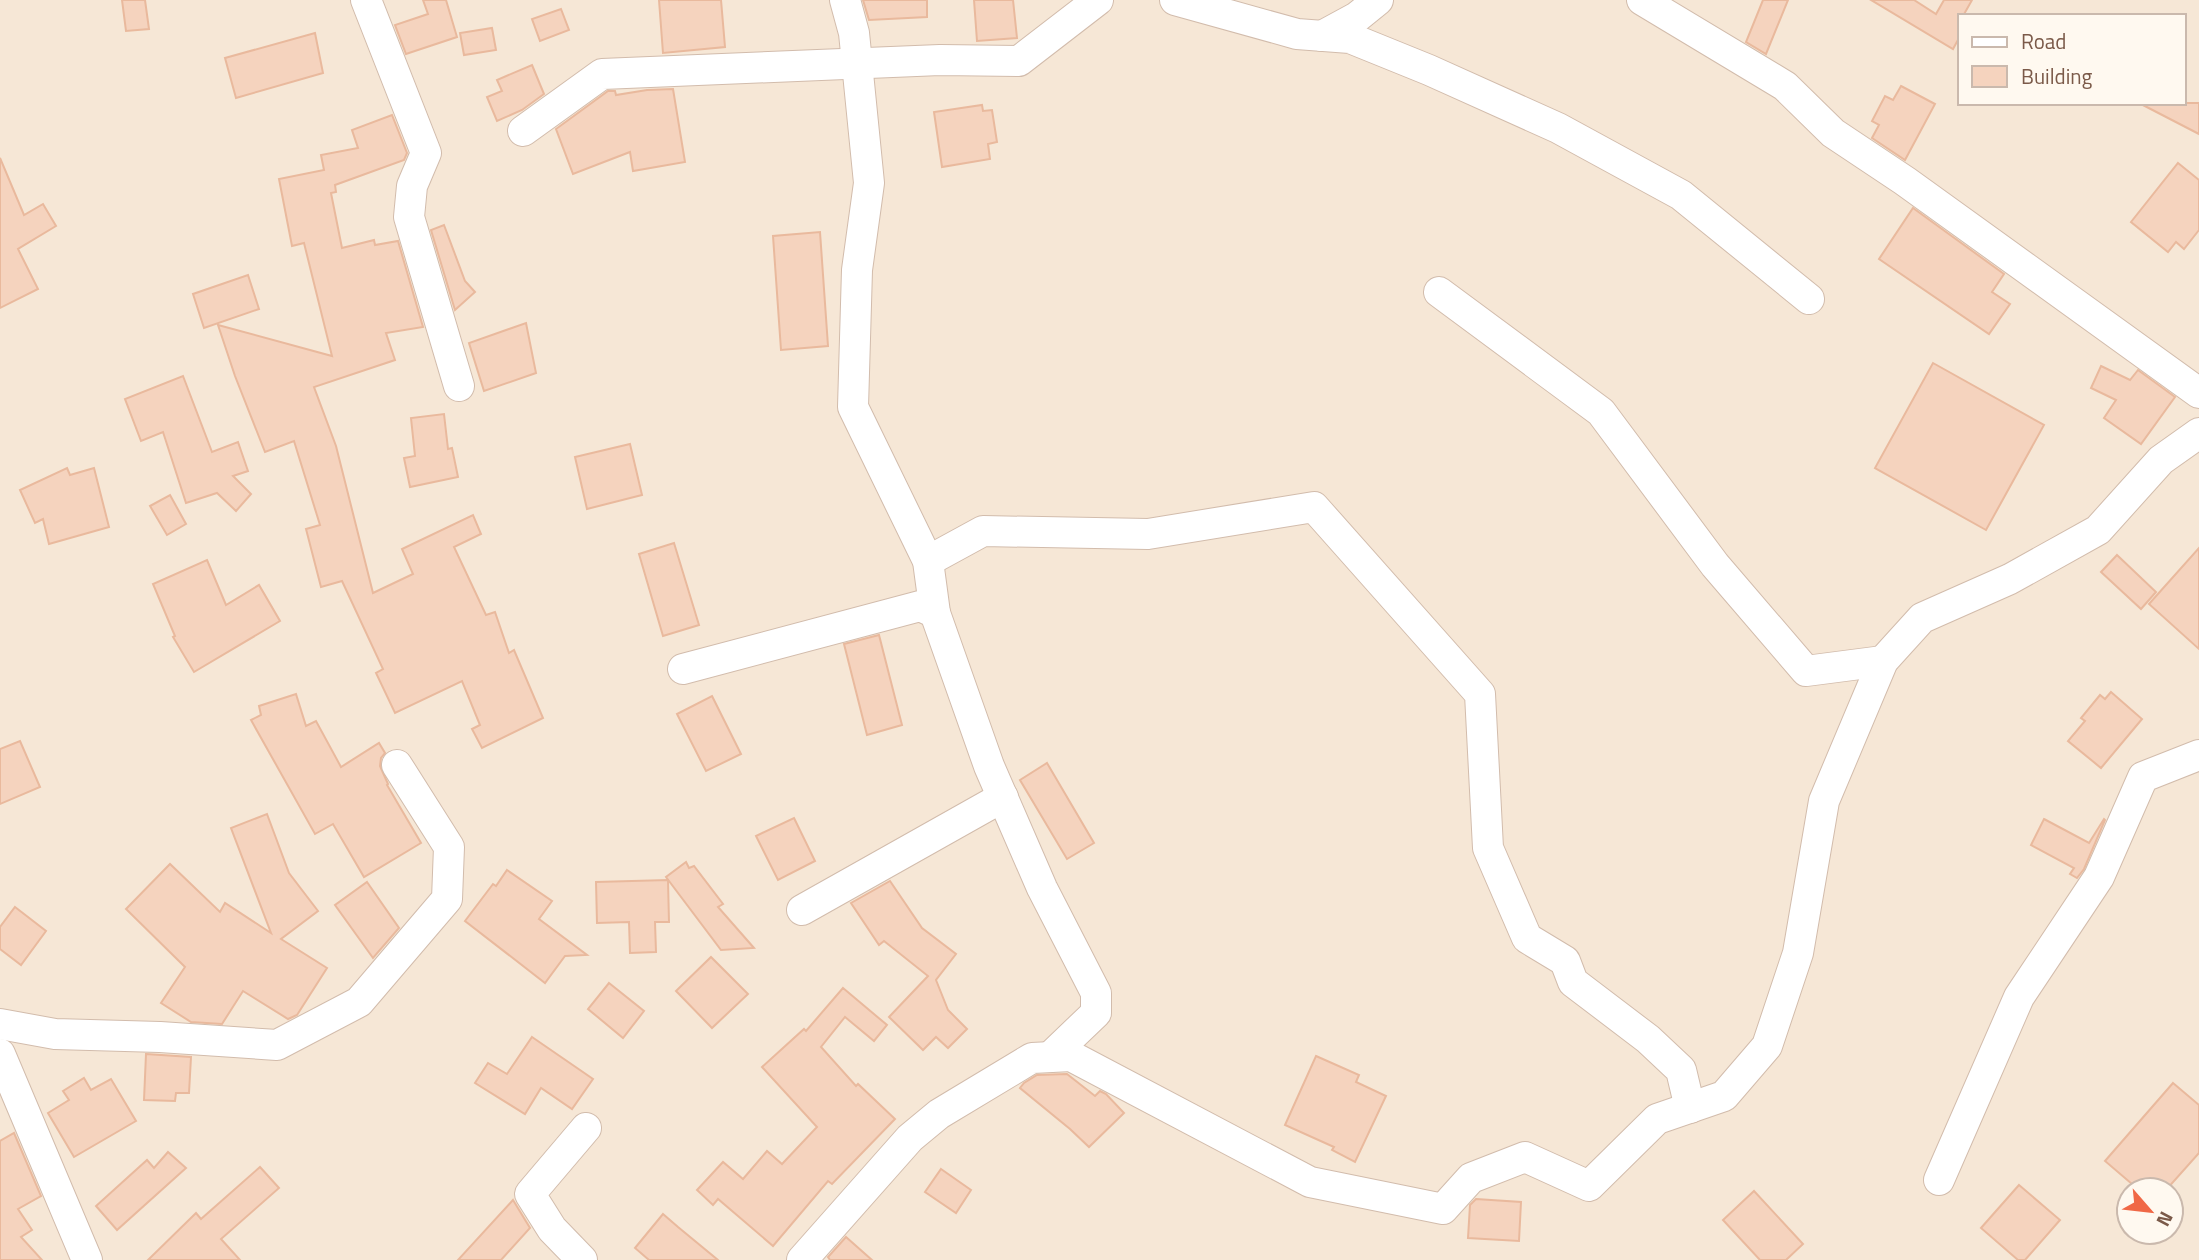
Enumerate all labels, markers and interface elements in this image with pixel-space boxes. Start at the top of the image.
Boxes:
legend [1958,14,2185,105]
text: Road [2021,25,2066,57]
text: Building [2021,60,2093,92]
north arrow [2115,1176,2185,1246]
text: N [2150,1207,2181,1232]

